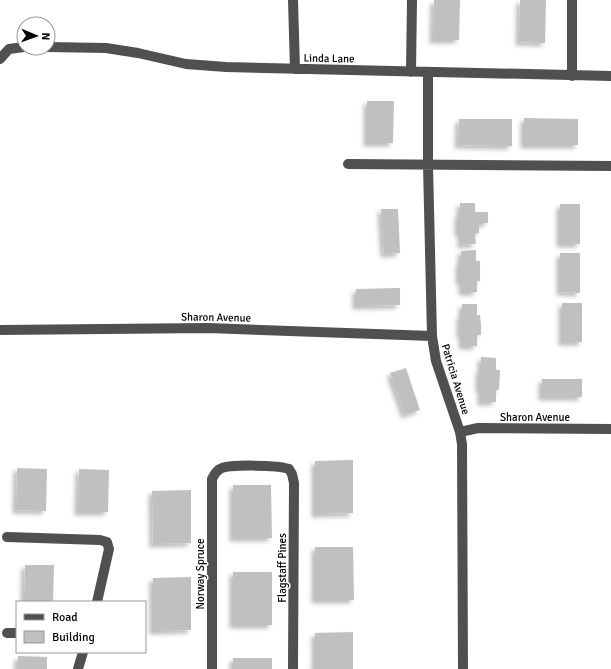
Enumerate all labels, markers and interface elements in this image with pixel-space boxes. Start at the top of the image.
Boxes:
north arrow [16,16,56,56]
text: N [39,32,52,40]
street label: Linda Lane [303,52,355,65]
street label: Sharon Avenue [181,310,251,325]
street label: Patricia Avenue [439,342,472,416]
street label: Sharon Avenue [500,411,570,424]
street label: Flagstaff Pines [276,533,289,603]
street label: Norway Spruce [194,539,207,609]
legend [16,601,146,653]
text: Road [52,610,78,625]
text: Building [52,630,95,645]

